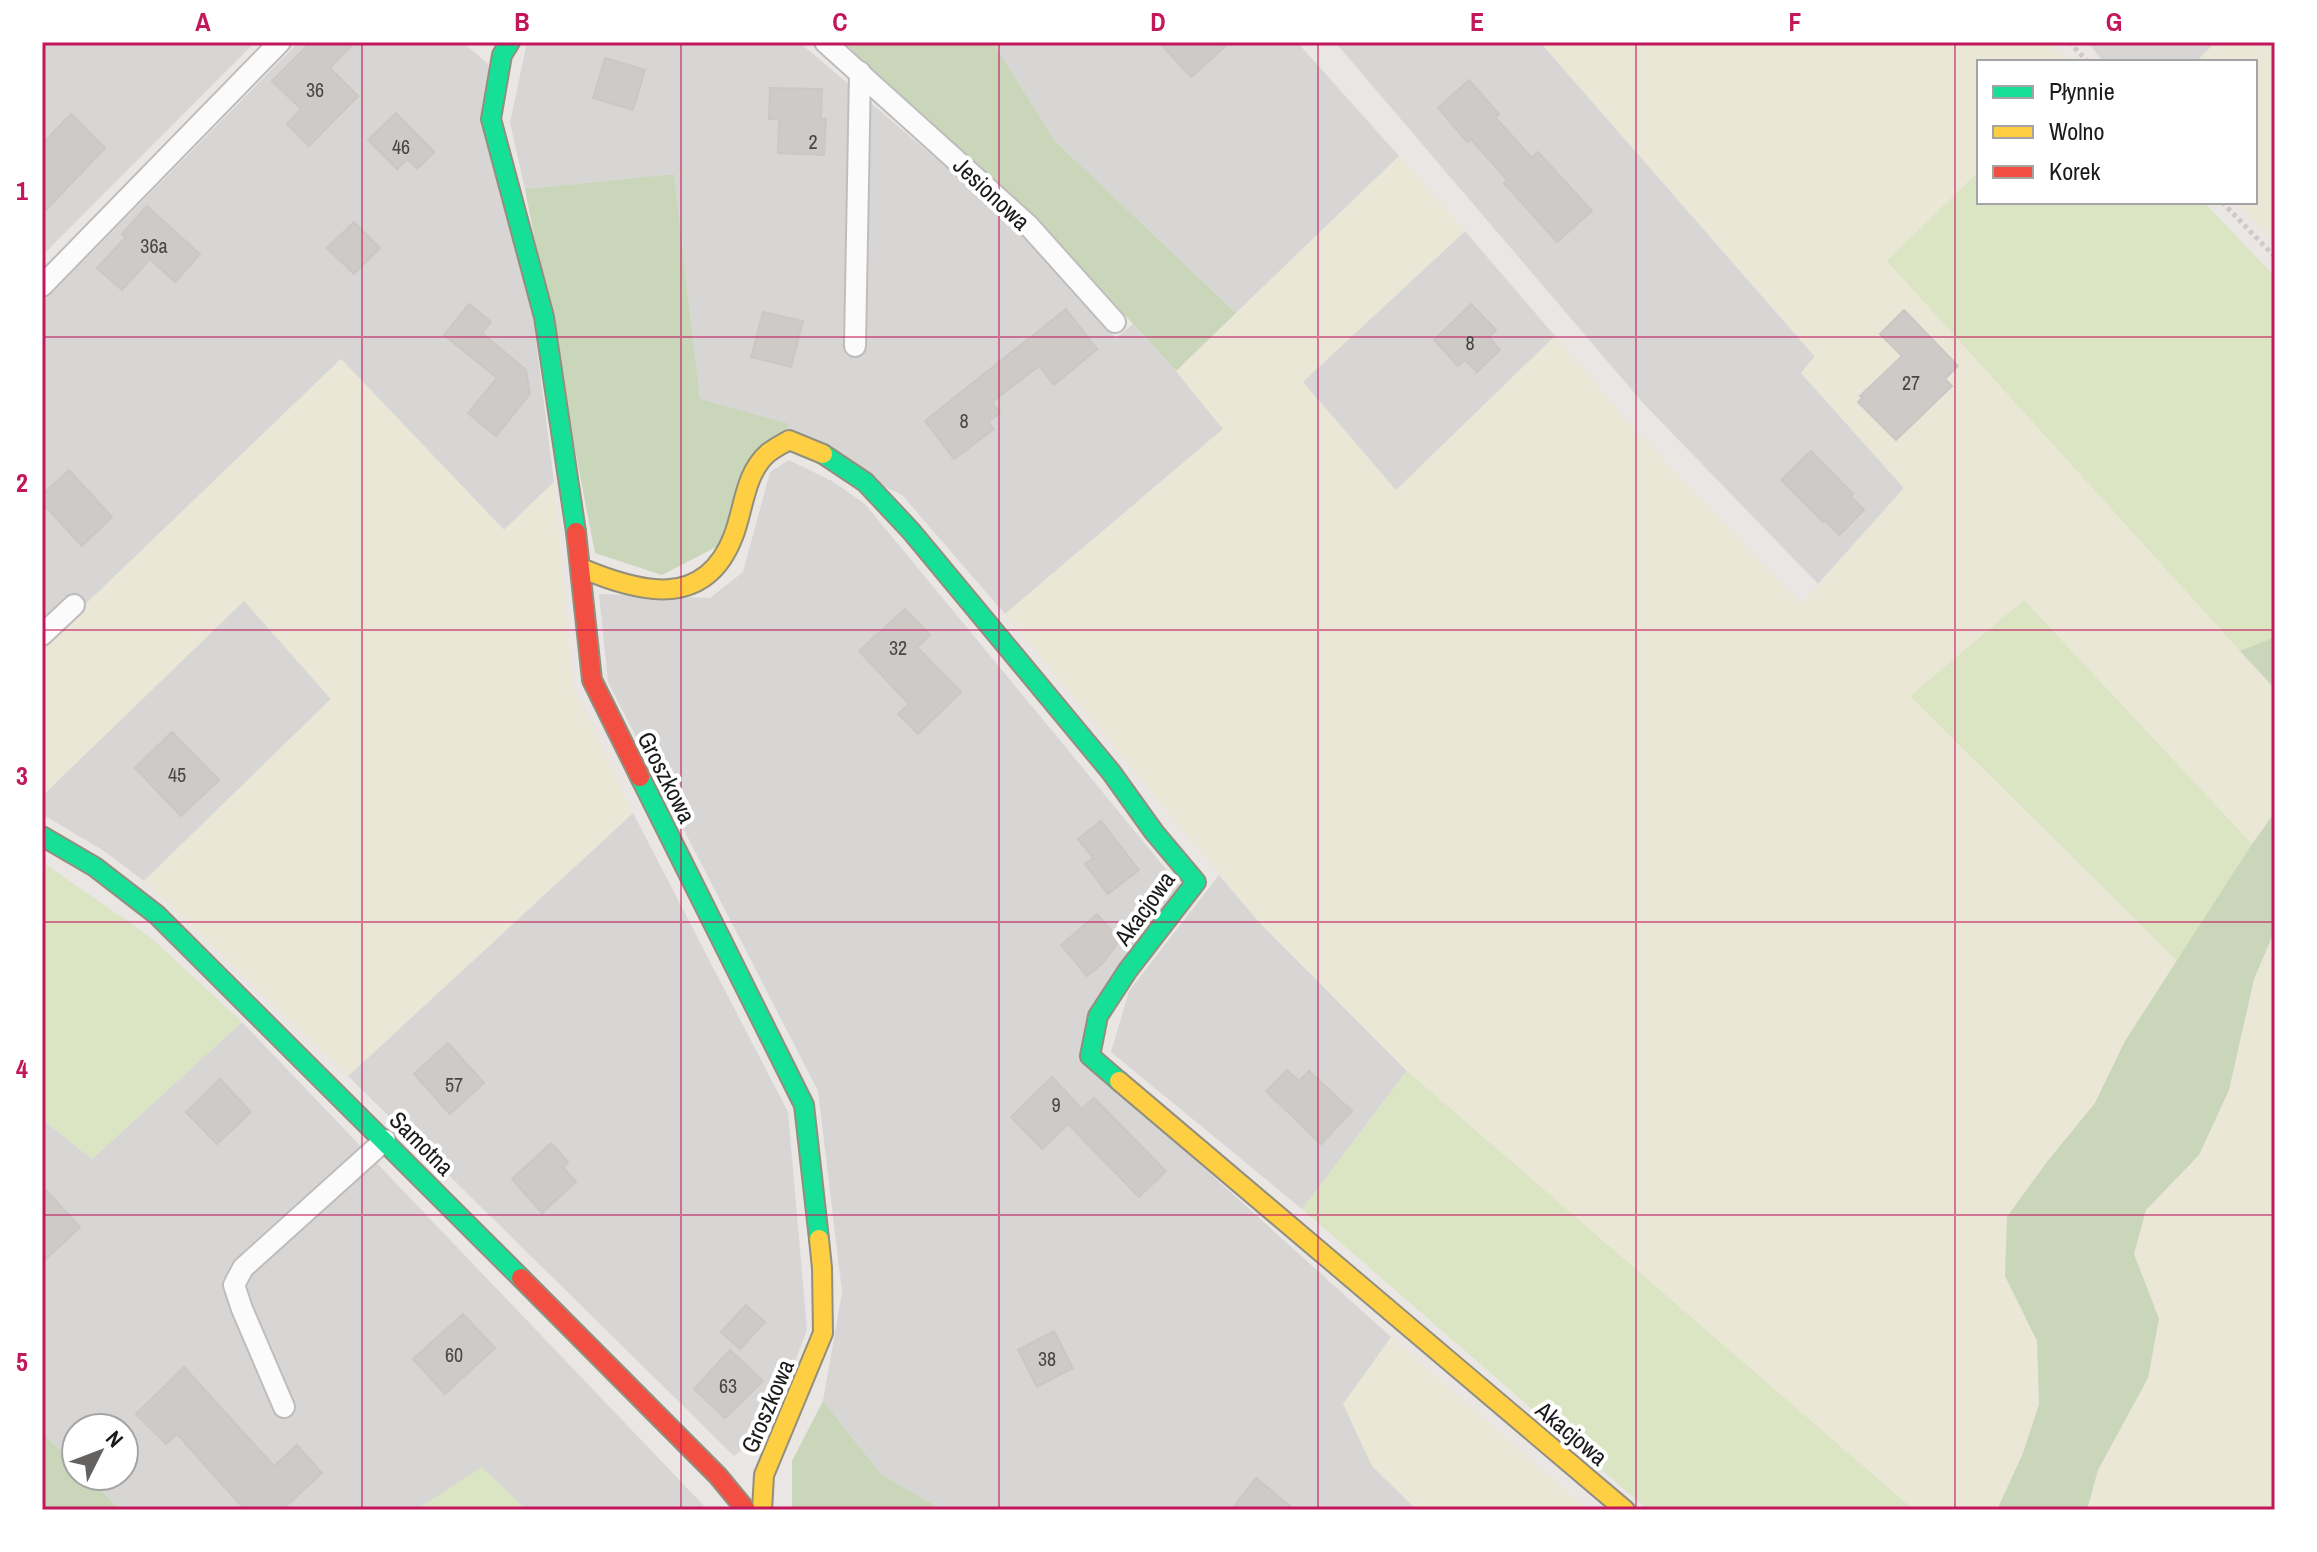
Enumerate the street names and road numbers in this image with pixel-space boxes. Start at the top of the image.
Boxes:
street label: Jesionowa [947,149,1037,237]
street label: Groszkowa [630,726,704,828]
street label: Akacjowa [1106,864,1182,952]
street label: Samotna [383,1104,461,1182]
street label: Groszkowa [733,1354,801,1458]
street label: Akacjowa [1529,1393,1615,1472]

